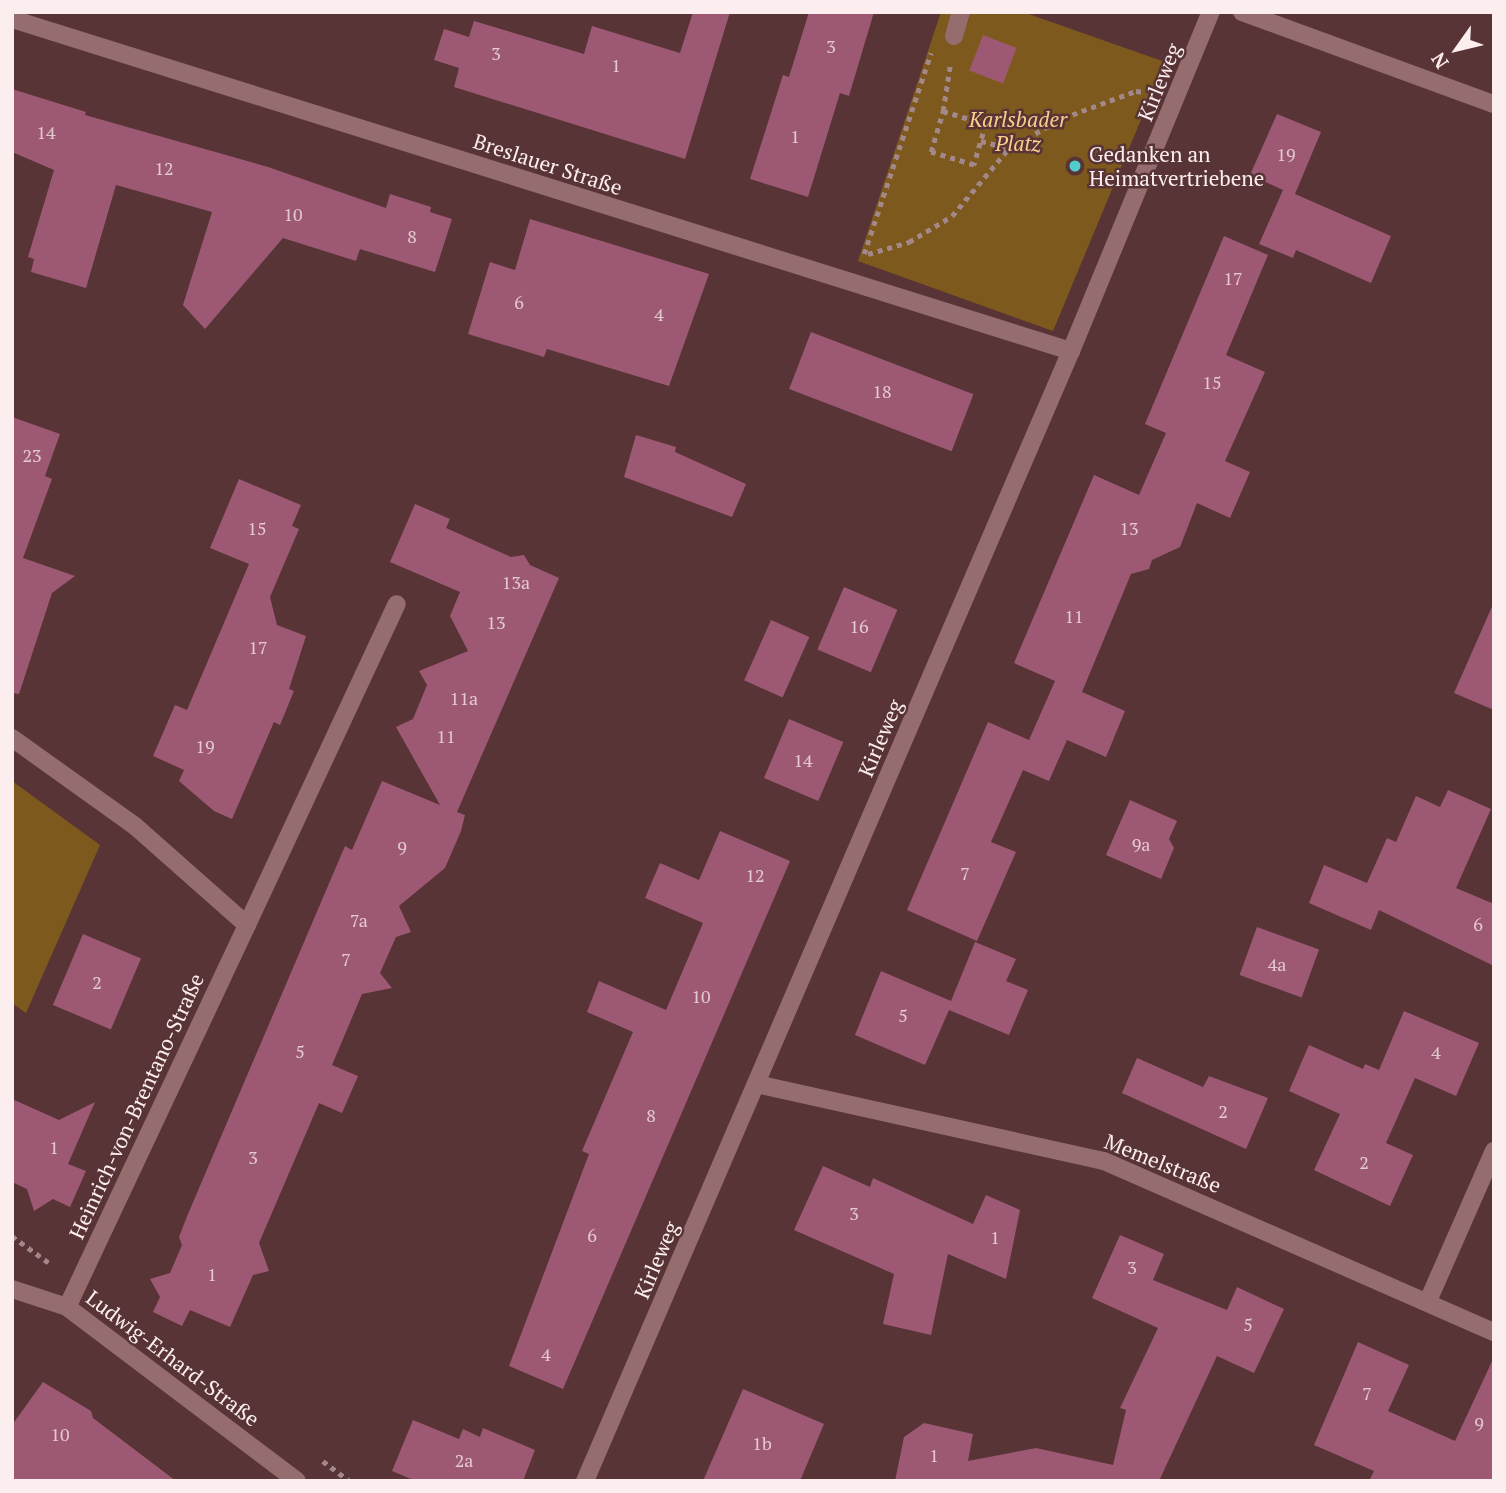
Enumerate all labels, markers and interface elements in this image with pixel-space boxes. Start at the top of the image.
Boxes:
north arrow [1422,14,1492,84]
house number: 3 [826,35,836,57]
street label: Kirleweg [1132,40,1186,124]
house number: 3 [491,42,501,64]
text: N [1425,48,1454,74]
house number: 1 [611,54,621,76]
park label: Karlsbader Platz [969,106,1067,156]
house number: 14 [36,121,56,143]
house number: 1 [790,125,800,147]
street label: Breslauer Straße [470,128,626,200]
place label: Gedanken an Heimatvertriebene [1089,141,1264,191]
house number: 19 [1276,143,1296,165]
house number: 12 [154,157,174,179]
marker: Gedanken an Heimatvertriebene [1067,158,1083,174]
house number: 10 [283,203,303,225]
house number: 8 [407,225,417,247]
house number: 17 [1223,267,1243,289]
house number: 6 [514,291,524,313]
house number: 4 [654,303,664,325]
house number: 15 [1202,371,1222,393]
house number: 18 [872,380,892,402]
house number: 23 [22,444,42,466]
house number: 15 [247,517,267,539]
house number: 13 [1119,517,1139,539]
house number: 13a [502,571,530,593]
house number: 11 [1064,605,1084,627]
house number: 13 [486,611,506,633]
house number: 16 [849,615,869,637]
house number: 17 [248,636,268,658]
house number: 11a [450,687,478,709]
street label: Kirleweg [852,696,908,780]
house number: 11 [436,725,456,747]
house number: 19 [195,735,215,757]
house number: 14 [793,749,813,771]
house number: 9a [1132,833,1150,855]
house number: 9 [397,836,407,858]
house number: 7 [960,862,970,884]
house number: 12 [745,864,765,886]
house number: 7a [350,909,368,931]
house number: 6 [1473,913,1483,935]
house number: 7 [341,948,351,970]
house number: 4a [1268,953,1286,975]
street label: Heinrich-von-Brentano-Straße [63,969,209,1243]
house number: 2 [92,971,102,993]
house number: 10 [691,985,711,1007]
house number: 5 [898,1004,908,1026]
house number: 5 [295,1040,305,1062]
house number: 4 [1431,1041,1441,1063]
house number: 2 [1218,1100,1228,1122]
house number: 8 [646,1104,656,1126]
street label: Memelstraße [1101,1128,1225,1198]
house number: 1 [49,1136,59,1158]
house number: 3 [248,1146,258,1168]
house number: 2 [1359,1151,1369,1173]
house number: 3 [849,1202,859,1224]
street label: Kirleweg [628,1218,684,1302]
house number: 6 [587,1224,597,1246]
house number: 1 [990,1226,1000,1248]
house number: 3 [1127,1256,1137,1278]
house number: 1 [207,1263,217,1285]
street label: Ludwig-Erhard-Straße [81,1285,265,1431]
house number: 5 [1243,1313,1253,1335]
house number: 4 [541,1343,551,1365]
house number: 7 [1362,1382,1372,1404]
house number: 9 [1474,1412,1484,1434]
house number: 10 [50,1423,70,1445]
house number: 1b [752,1432,772,1454]
house number: 1 [929,1444,939,1466]
house number: 2a [455,1449,473,1471]

